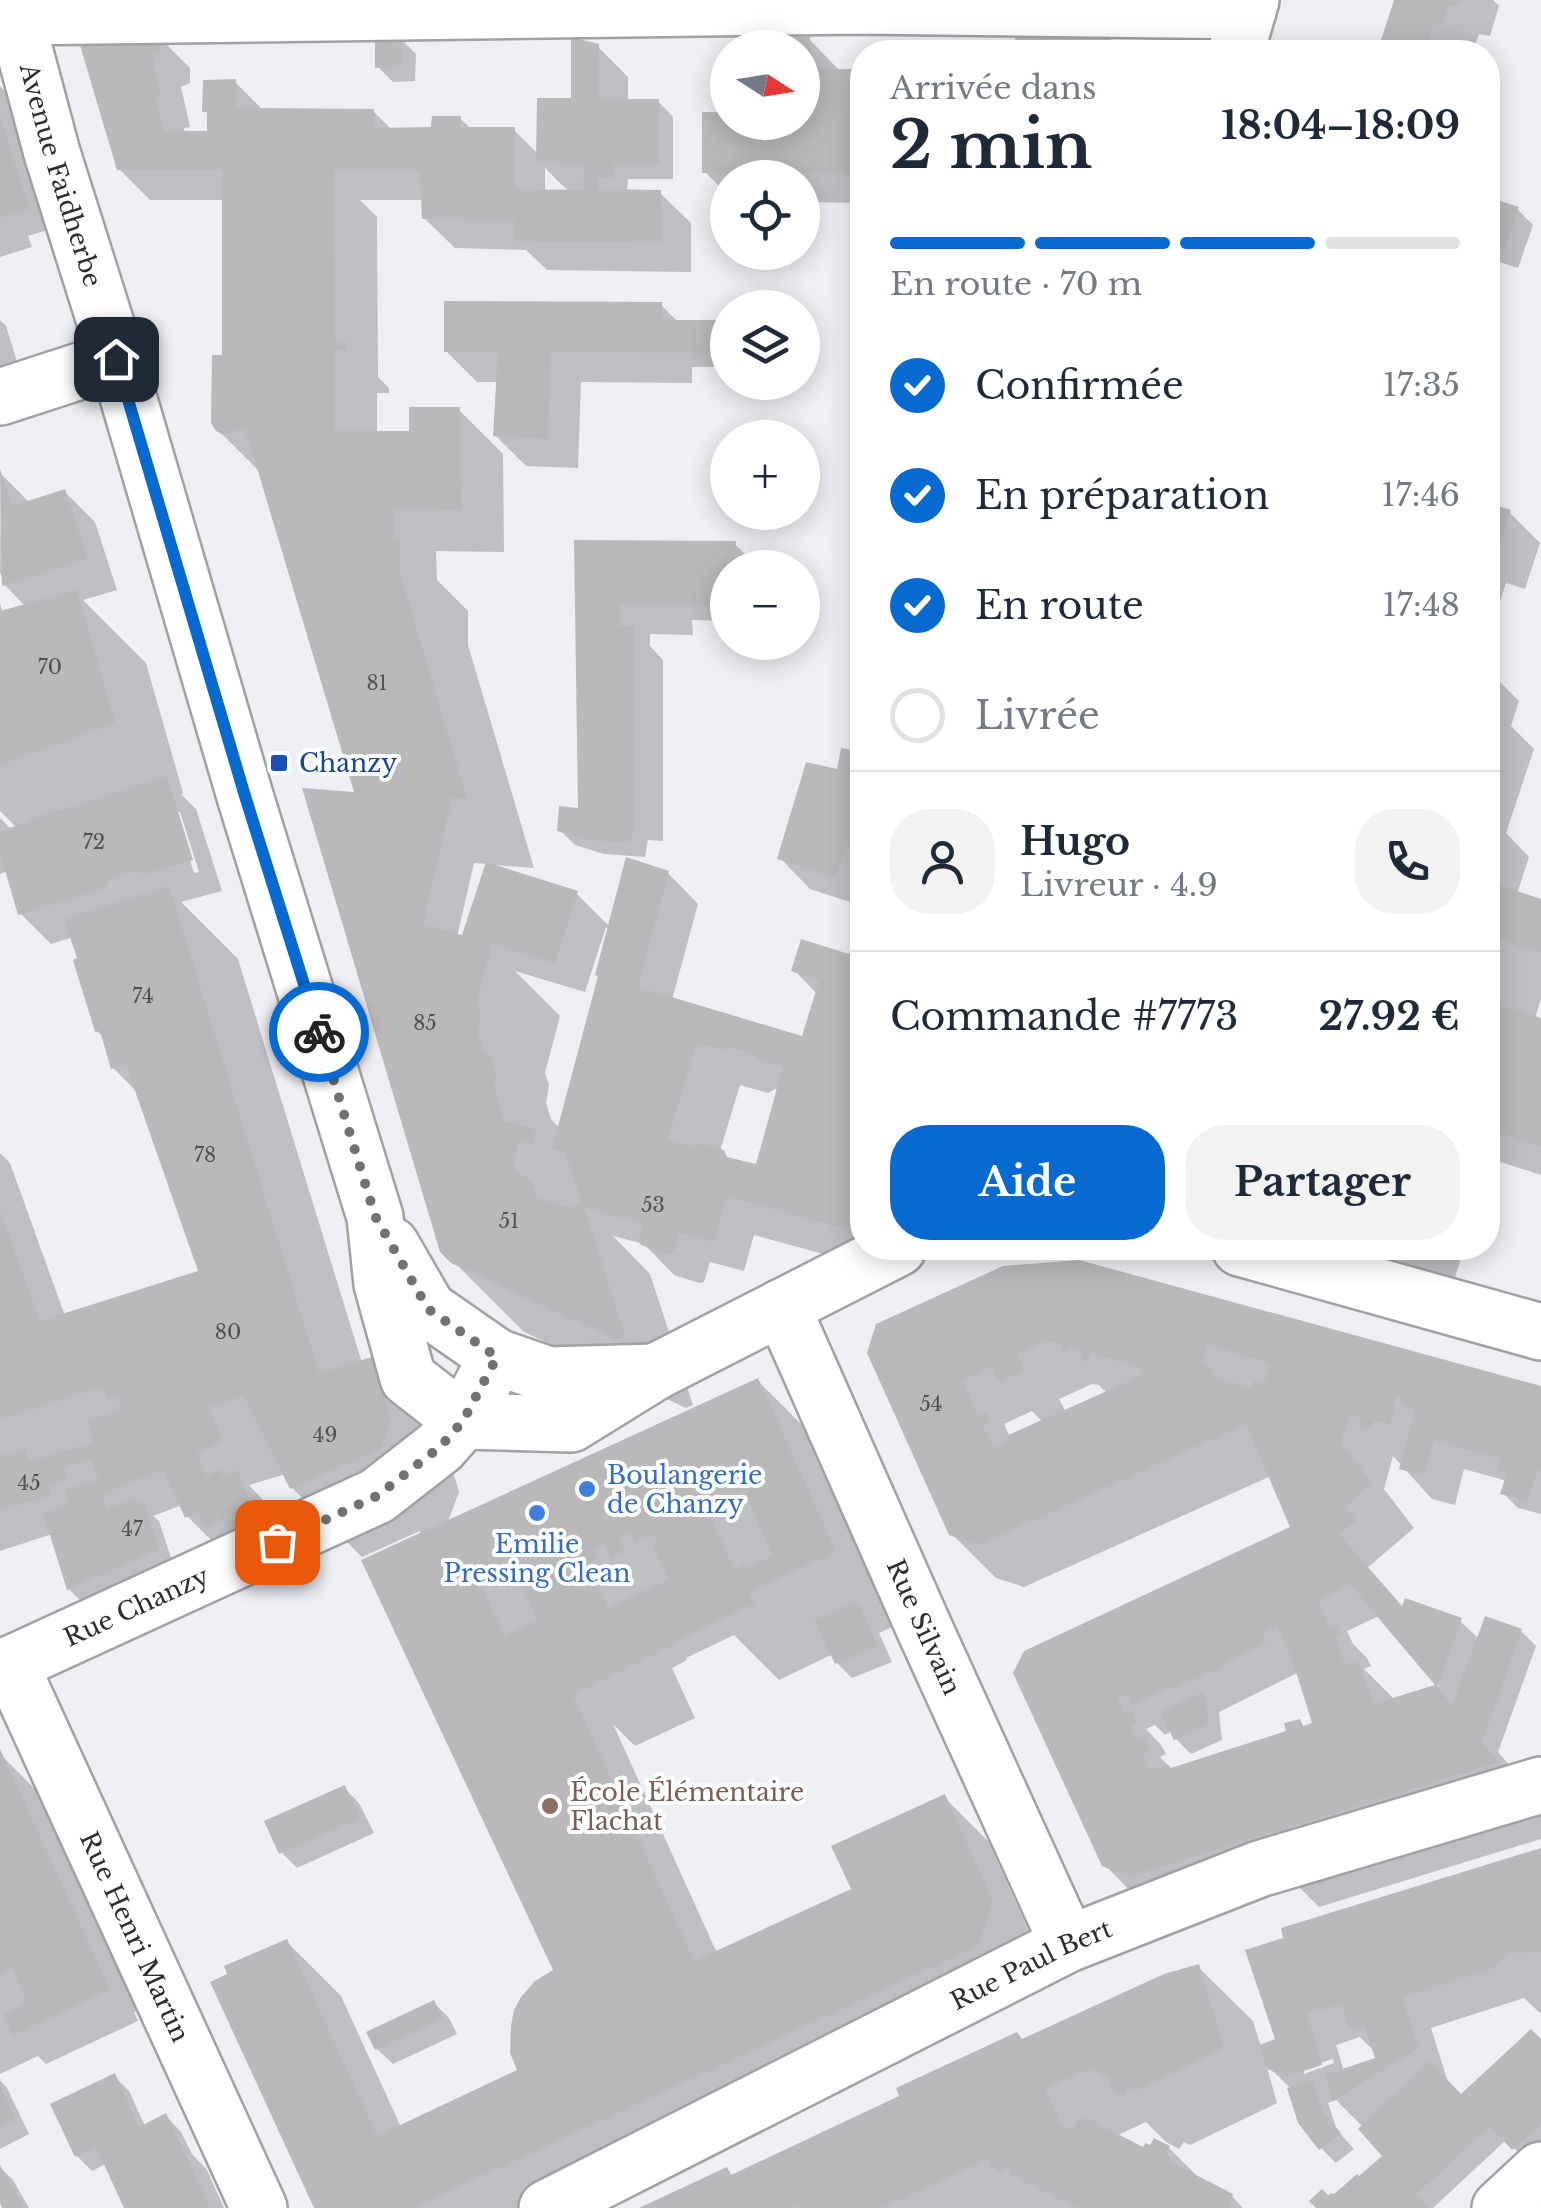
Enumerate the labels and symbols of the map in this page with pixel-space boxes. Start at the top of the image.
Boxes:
north arrow [710,30,820,140]
street label: Avenue Faidherbe [13,59,109,291]
pin [74,317,159,402]
house number: 70 [38,655,62,679]
house number: 81 [366,671,388,695]
place label: Chanzy [299,748,397,779]
marker: Chanzy [268,752,290,774]
house number: 72 [83,830,105,854]
courier [269,982,369,1082]
house number: 74 [132,984,154,1008]
house number: 85 [413,1011,437,1035]
house number: 78 [194,1143,216,1167]
house number: 53 [641,1193,665,1217]
house number: 51 [499,1209,519,1233]
house number: 80 [215,1320,241,1344]
house number: 54 [919,1392,943,1416]
house number: 49 [313,1423,337,1447]
place label: Boulangerie de Chanzy [607,1460,762,1520]
house number: 45 [17,1471,41,1495]
marker: Boulangerie de Chanzy [576,1478,598,1500]
pin [235,1500,320,1585]
marker: Emilie Pressing Clean [526,1502,548,1524]
house number: 47 [121,1517,144,1541]
place label: Emilie Pressing Clean [443,1529,631,1589]
street label: Rue Silvain [880,1554,968,1700]
street label: Rue Chanzy [59,1560,214,1653]
place label: École Élémentaire Flachat [570,1776,804,1837]
marker: École Élémentaire Flachat [539,1795,561,1817]
street label: Rue Henri Martin [73,1827,196,2047]
street label: Rue Paul Bert [945,1913,1117,2017]

